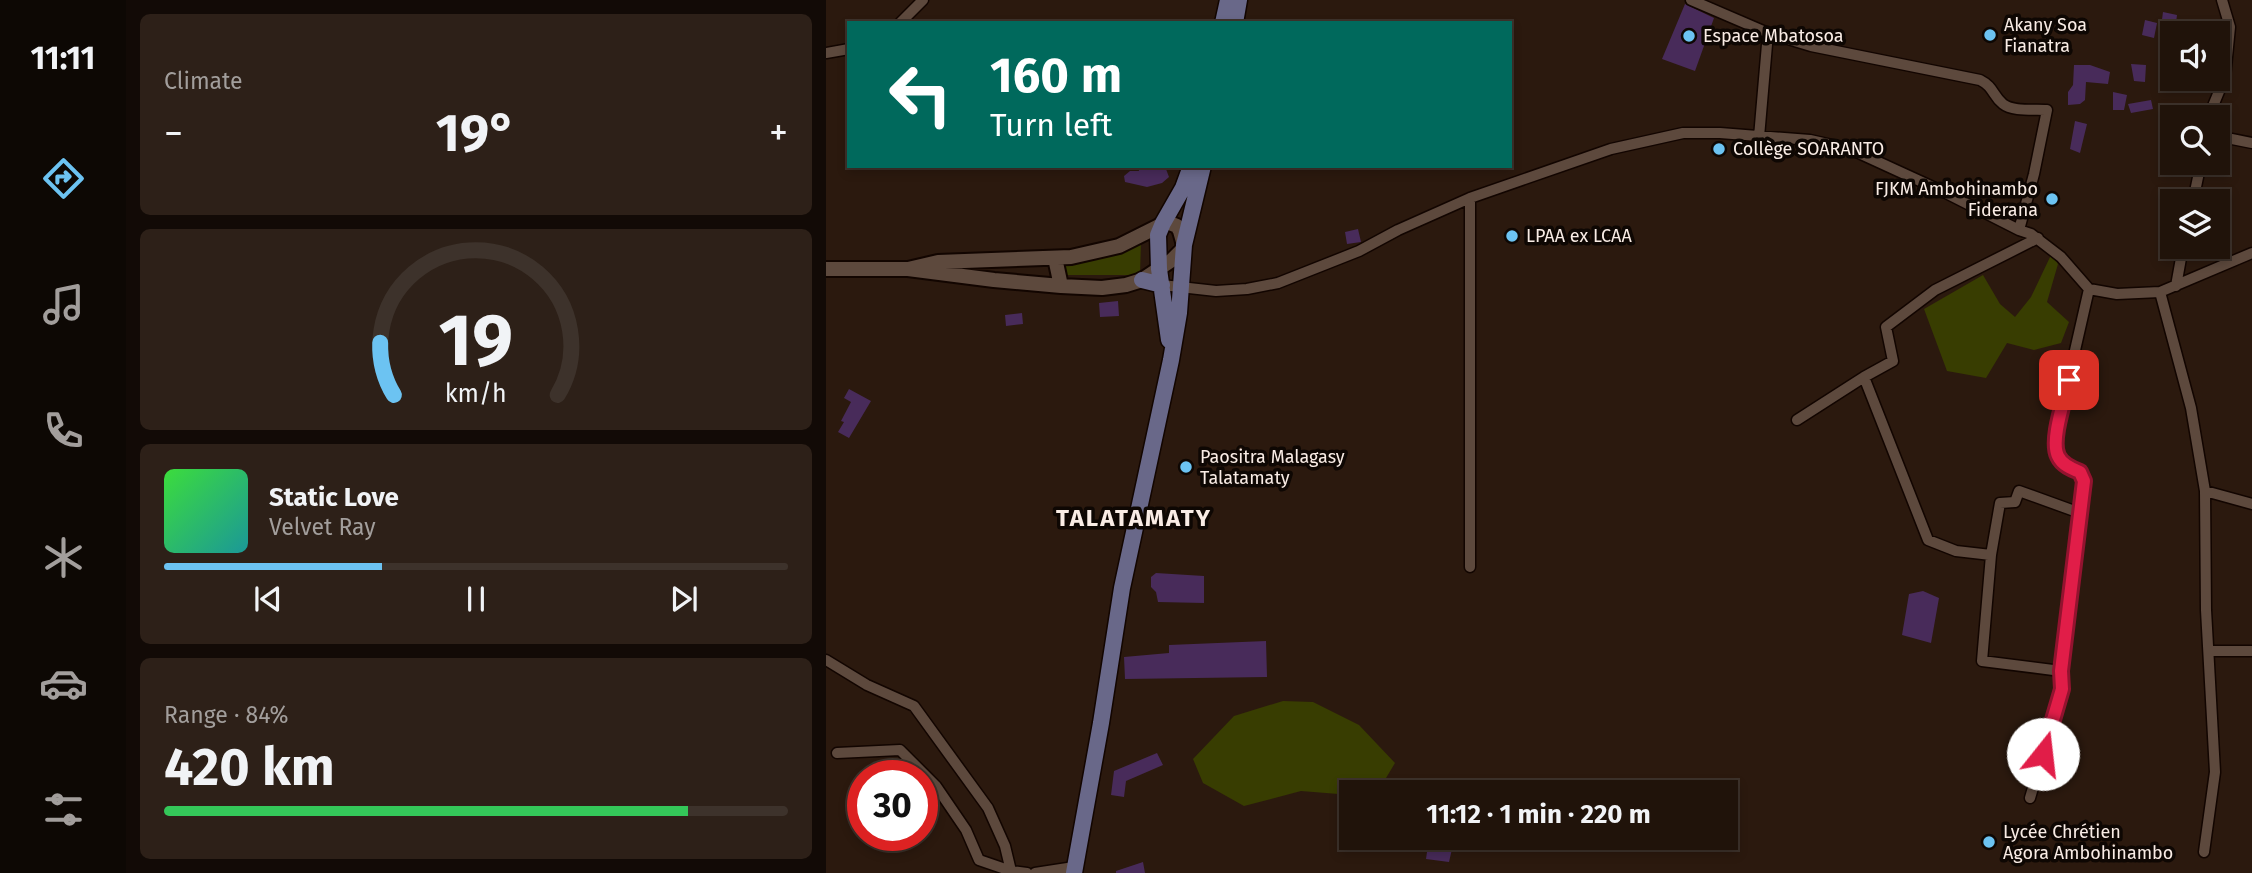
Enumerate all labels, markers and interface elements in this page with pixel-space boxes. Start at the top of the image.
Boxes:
place label: Akany Soa Fianatra [2004,14,2087,57]
map controls [2160,21,2230,259]
button: sound [2160,21,2230,91]
place label: Espace Mbatosoa [1703,25,1844,47]
marker: Akany Soa Fianatra [1982,27,1998,43]
marker: Espace Mbatosoa [1681,28,1697,44]
text: 11:11 [31,39,95,77]
text: 160 m [990,46,1122,105]
icon: left [875,49,966,140]
text: Climate [164,67,243,95]
text: 19° [436,102,516,165]
button: search [2160,105,2230,175]
text: Turn left [990,106,1112,144]
text: − [164,110,183,156]
text: + [769,110,788,156]
place label: Collège SOARANTO [1733,138,1884,160]
marker: Collège SOARANTO [1711,141,1727,157]
icon: directions [39,154,88,203]
place label: FJKM Ambohinambo Fiderana [1875,178,2038,221]
button: layers [2160,189,2230,259]
marker: FJKM Ambohinambo Fiderana [2044,191,2060,207]
place label: LPAA ex LCAA [1526,225,1632,247]
marker: LPAA ex LCAA [1504,228,1520,244]
icon: music [39,280,88,329]
text: 19 [439,298,513,385]
pin [2039,350,2099,410]
icon: arrive [2050,361,2088,399]
text: km/h [445,379,507,409]
icon: phone [39,406,88,455]
place label: Paositra Malagasy Talatamaty [1200,446,1345,489]
marker: Paositra Malagasy Talatamaty [1178,459,1194,475]
text: Static Love [269,482,399,513]
district label: TALATAMATY [1056,504,1212,532]
text: Velvet Ray [269,513,376,541]
icon: climate [39,533,88,582]
icon: previous [249,580,287,618]
icon: pause [457,580,495,618]
icon: next [665,580,703,618]
icon: car [39,659,88,708]
text: Range · 84% [164,701,289,729]
position arrow [2006,717,2080,791]
text: 420 km [164,736,335,799]
speed limit sign: 30 [847,760,938,851]
icon: filters [39,785,88,834]
text: 11:12 · 1 min · 220 m [1426,799,1651,830]
place label: Lycée Chrétien Agora Ambohinambo [2003,821,2173,864]
marker: Lycée Chrétien Agora Ambohinambo [1981,834,1997,850]

